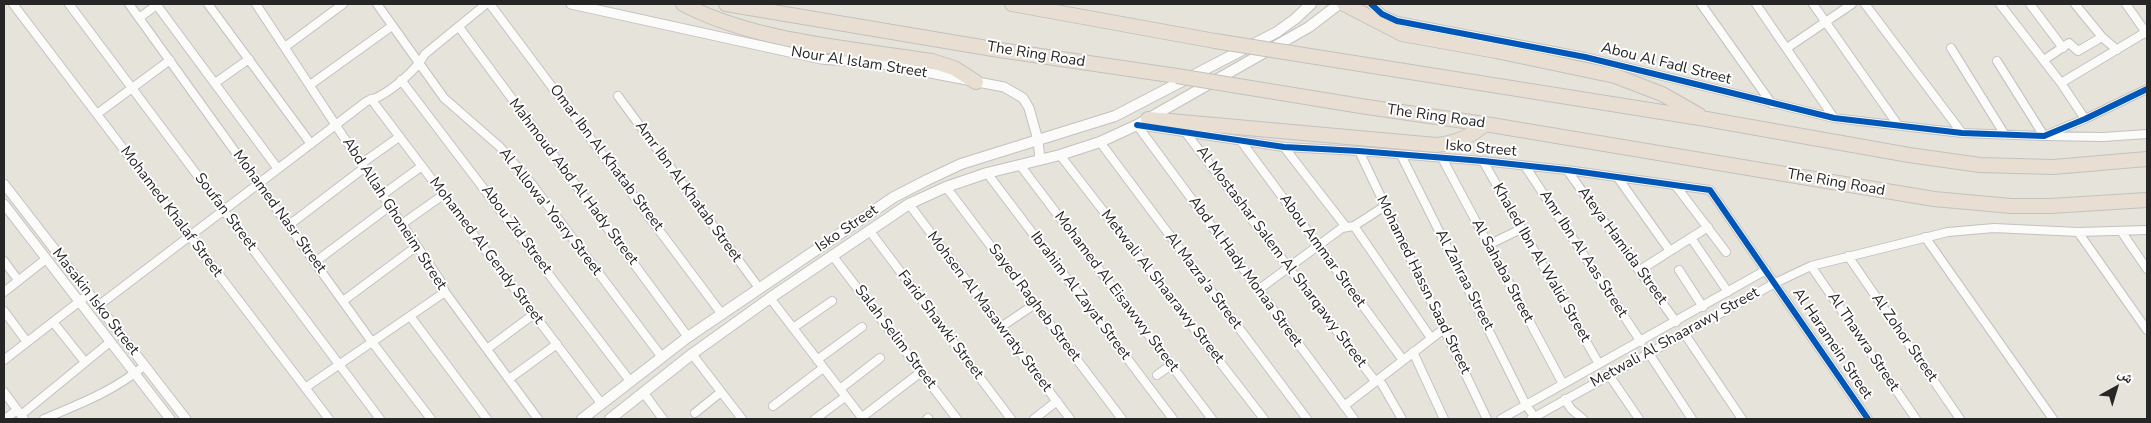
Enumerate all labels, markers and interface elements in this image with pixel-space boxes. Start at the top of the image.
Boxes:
street label: The Ring Road [986,38,1086,72]
street label: Abou Al Fadl Street [1599,39,1733,89]
street label: Nour Al Islam Street [790,43,928,83]
street label: Omar Ibn Al Khatab Street [545,81,667,235]
street label: Mahmoud Abd Al Hady Street [505,95,641,269]
street label: The Ring Road [1386,101,1486,133]
street label: Amr Ibn Al Khatab Street [631,118,745,266]
street label: Abd Allah Ghoneim Street [338,135,450,293]
street label: Isko Street [1445,137,1517,161]
street label: Mohamed Khalaf Street [116,143,226,281]
street label: Al Mostashar Salem Al Sharqawy Street [1192,143,1370,371]
street label: Al Allowa' Yosry Street [495,145,605,279]
street label: Mohamed Nasr Street [228,147,330,277]
street label: The Ring Road [1786,166,1886,200]
street label: Soufan Street [190,170,260,254]
street label: Mohamed Al Gendy Street [425,174,547,328]
street label: Khaled Ibn Al Walid Street [1488,181,1594,345]
street label: Abou Zid Street [477,182,555,278]
street label: Ateya Hamida Street [1573,184,1671,308]
street label: Amr Ibn Al Aas Street [1535,187,1631,321]
street label: Abou Ammar Street [1275,191,1369,311]
street label: Abd Al Hady Monaa Street [1184,193,1306,351]
street label: Mohamed Hassn Saad Street [1372,193,1474,377]
street label: Isko Street [812,202,882,256]
street label: Metwali Al Shaarawy Street [1096,207,1228,367]
street label: Mohamed Al Eisawwy Street [1050,208,1182,376]
street label: Al Sahaba Street [1467,216,1537,326]
street label: Al Zahraa Street [1431,227,1497,333]
street label: Mohsen Al Masawraty Street [923,228,1055,396]
street label: Ibrahim Al Zayat Street [1026,228,1134,364]
street label: Al Mazra'a Street [1161,229,1245,333]
street label: Sayed Ragheb Street [984,241,1084,365]
street label: Masakin Isko Street [48,245,142,359]
street label: Farid Shawki Street [893,267,987,383]
street label: Salah Selim Street [850,282,940,392]
street label: Metwali Al Shaarawy Street [1588,284,1762,392]
street label: Al Haramein Street [1788,285,1876,403]
street label: Al Thawra Street [1823,289,1903,395]
street label: Al Zohor Street [1867,291,1941,385]
north arrow [2091,363,2141,413]
text: ش [2114,364,2138,388]

